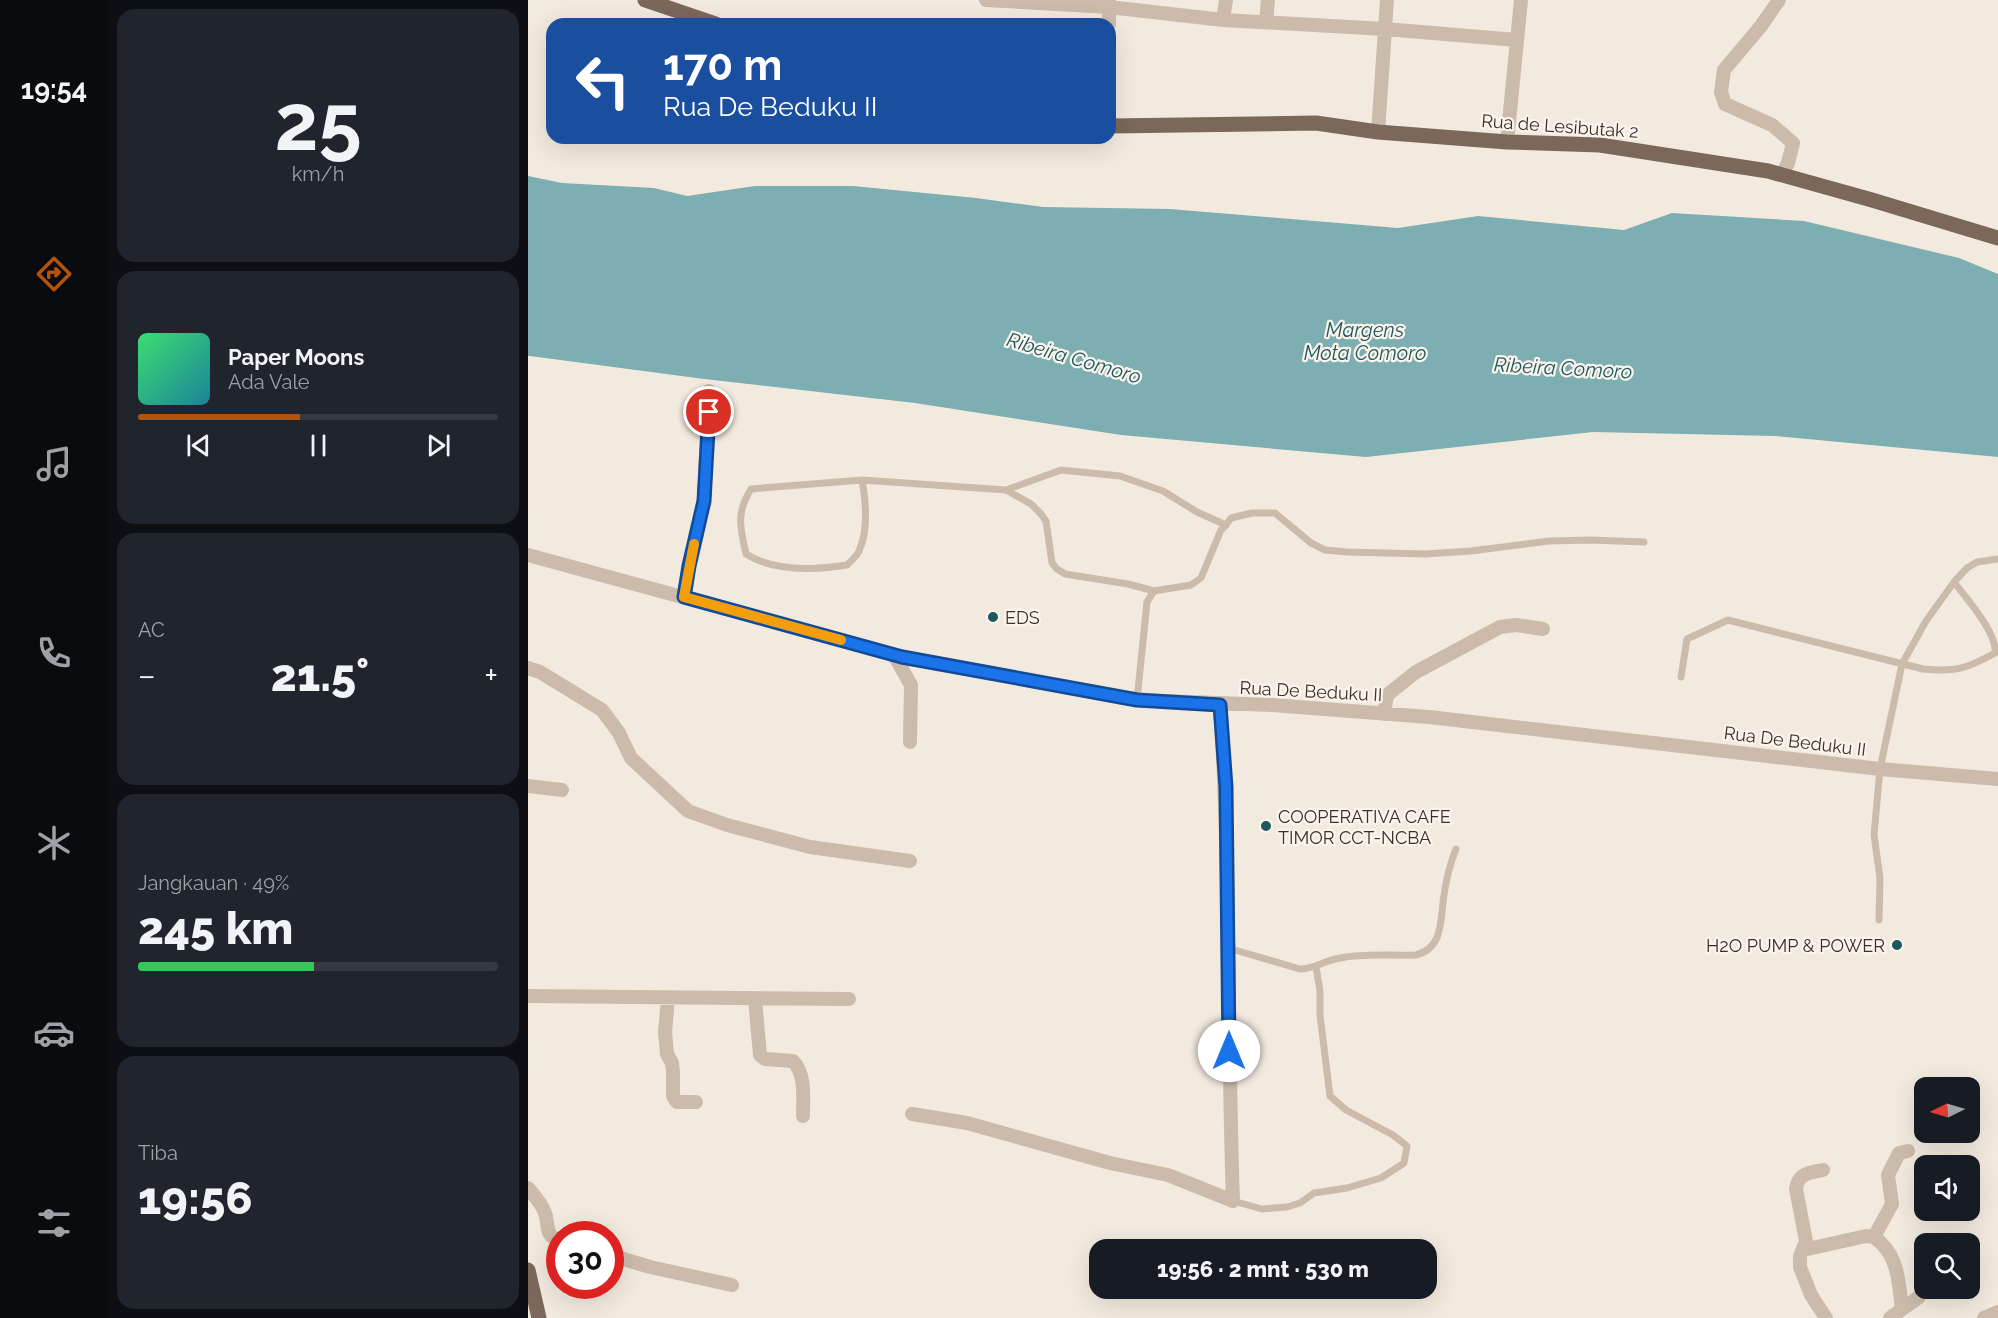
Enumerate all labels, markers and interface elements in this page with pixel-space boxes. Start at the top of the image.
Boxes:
text: 170 m [663,41,782,90]
icon: left [564,42,642,120]
text: 19:54 [21,74,87,105]
text: 25 [274,77,362,168]
text: Rua De Beduku II [663,91,877,122]
street label: Rua de Lesibutak 2 [1481,110,1639,142]
text: km/h [292,162,344,186]
icon: directions [33,253,75,295]
water label: Margens Mota Comoro [1304,318,1426,365]
water label: Ribeira Comoro [1004,327,1144,389]
text: Paper Moons [228,344,364,370]
water label: Ribeira Comoro [1493,352,1633,384]
text: Ada Vale [228,370,310,394]
pin [683,386,734,437]
icon: arrive [692,395,725,428]
icon: previous [182,429,215,462]
icon: pause [302,429,335,462]
icon: next [422,429,455,462]
icon: music [33,443,75,485]
place label: EDS [1005,607,1040,628]
marker: EDS [986,610,1000,624]
text: AC [138,618,165,642]
icon: phone [33,632,75,674]
text: 21.5° [271,649,369,702]
text: − [138,656,156,695]
text: + [484,656,498,695]
street label: Rua De Beduku II [1239,677,1383,705]
street label: Rua De Beduku II [1723,722,1867,760]
place label: COOPERATIVA CAFE TIMOR CCT-NCBA [1278,806,1451,848]
marker: COOPERATIVA CAFE TIMOR CCT-NCBA [1259,819,1273,833]
icon: climate [33,822,75,864]
text: Jangkauan · 49% [138,871,289,895]
text: 245 km [138,902,293,955]
place label: H2O PUMP & POWER [1706,935,1885,956]
marker: H2O PUMP & POWER [1890,938,1904,952]
icon: car [33,1012,75,1054]
position arrow [1197,1019,1261,1083]
north arrow [1914,1077,1980,1143]
map controls [1914,1077,1980,1299]
text: Tiba [138,1141,178,1165]
button: sound [1914,1155,1980,1221]
text: 19:56 [138,1172,253,1225]
icon: filters [33,1202,75,1244]
speed limit sign: 30 [546,1221,624,1299]
button: search [1914,1233,1980,1299]
text: 19:56 · 2 mnt · 530 m [1157,1256,1369,1282]

